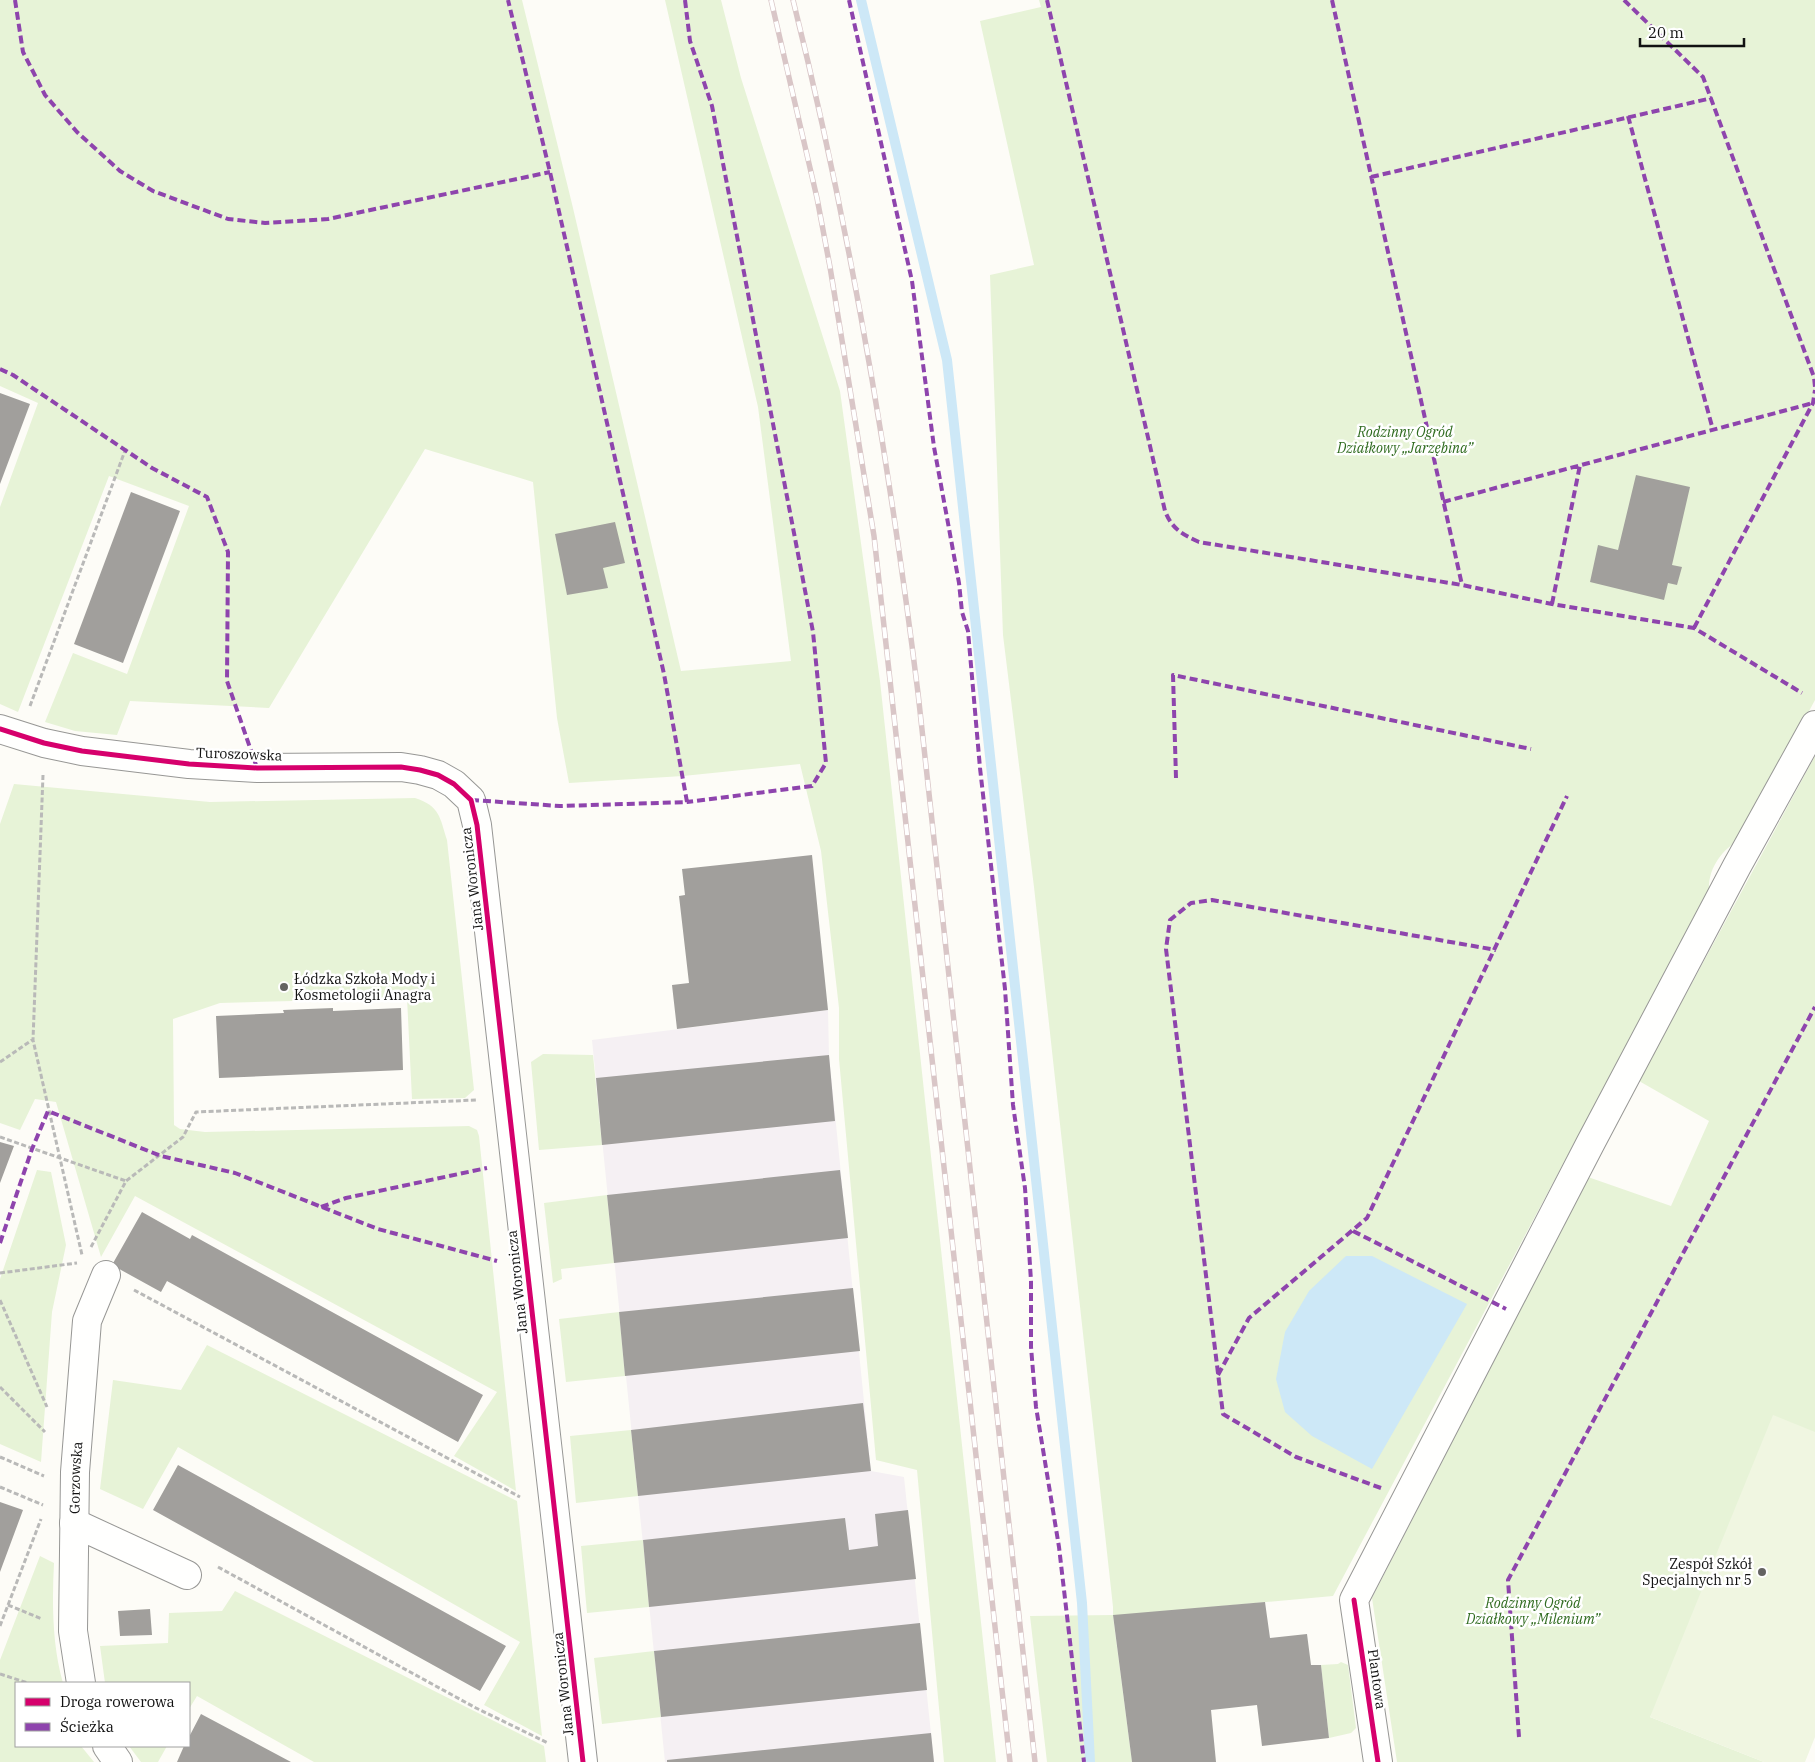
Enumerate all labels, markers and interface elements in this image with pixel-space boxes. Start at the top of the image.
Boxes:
scale bar [1640,15,1744,47]
text: 20 m [1648,23,1684,42]
park label: Rodzinny Ogród Działkowy „Jarzębina” [1336,423,1474,457]
street label: Turoszowska [195,743,283,765]
street label: Jana Woronicza [457,826,487,932]
place label: Łódzka Szkoła Mody i Kosmetologii Anagra [294,970,435,1004]
marker: Łódzka Szkoła Mody i Kosmetologii Anagra [278,981,290,993]
street label: Jana Woronicza [503,1229,531,1335]
street label: Gorzowska [65,1440,86,1514]
place label: Zespół Szkół Specjalnych nr 5 [1642,1555,1752,1589]
marker: Zespół Szkół Specjalnych nr 5 [1756,1566,1768,1578]
park label: Rodzinny Ogród Działkowy „Milenium” [1465,1594,1601,1628]
street label: Jana Woronicza [549,1631,577,1737]
street label: Plantowa [1364,1648,1390,1711]
legend [15,1682,190,1747]
text: Droga rowerowa [60,1692,175,1711]
text: Ścieżka [60,1717,114,1736]

